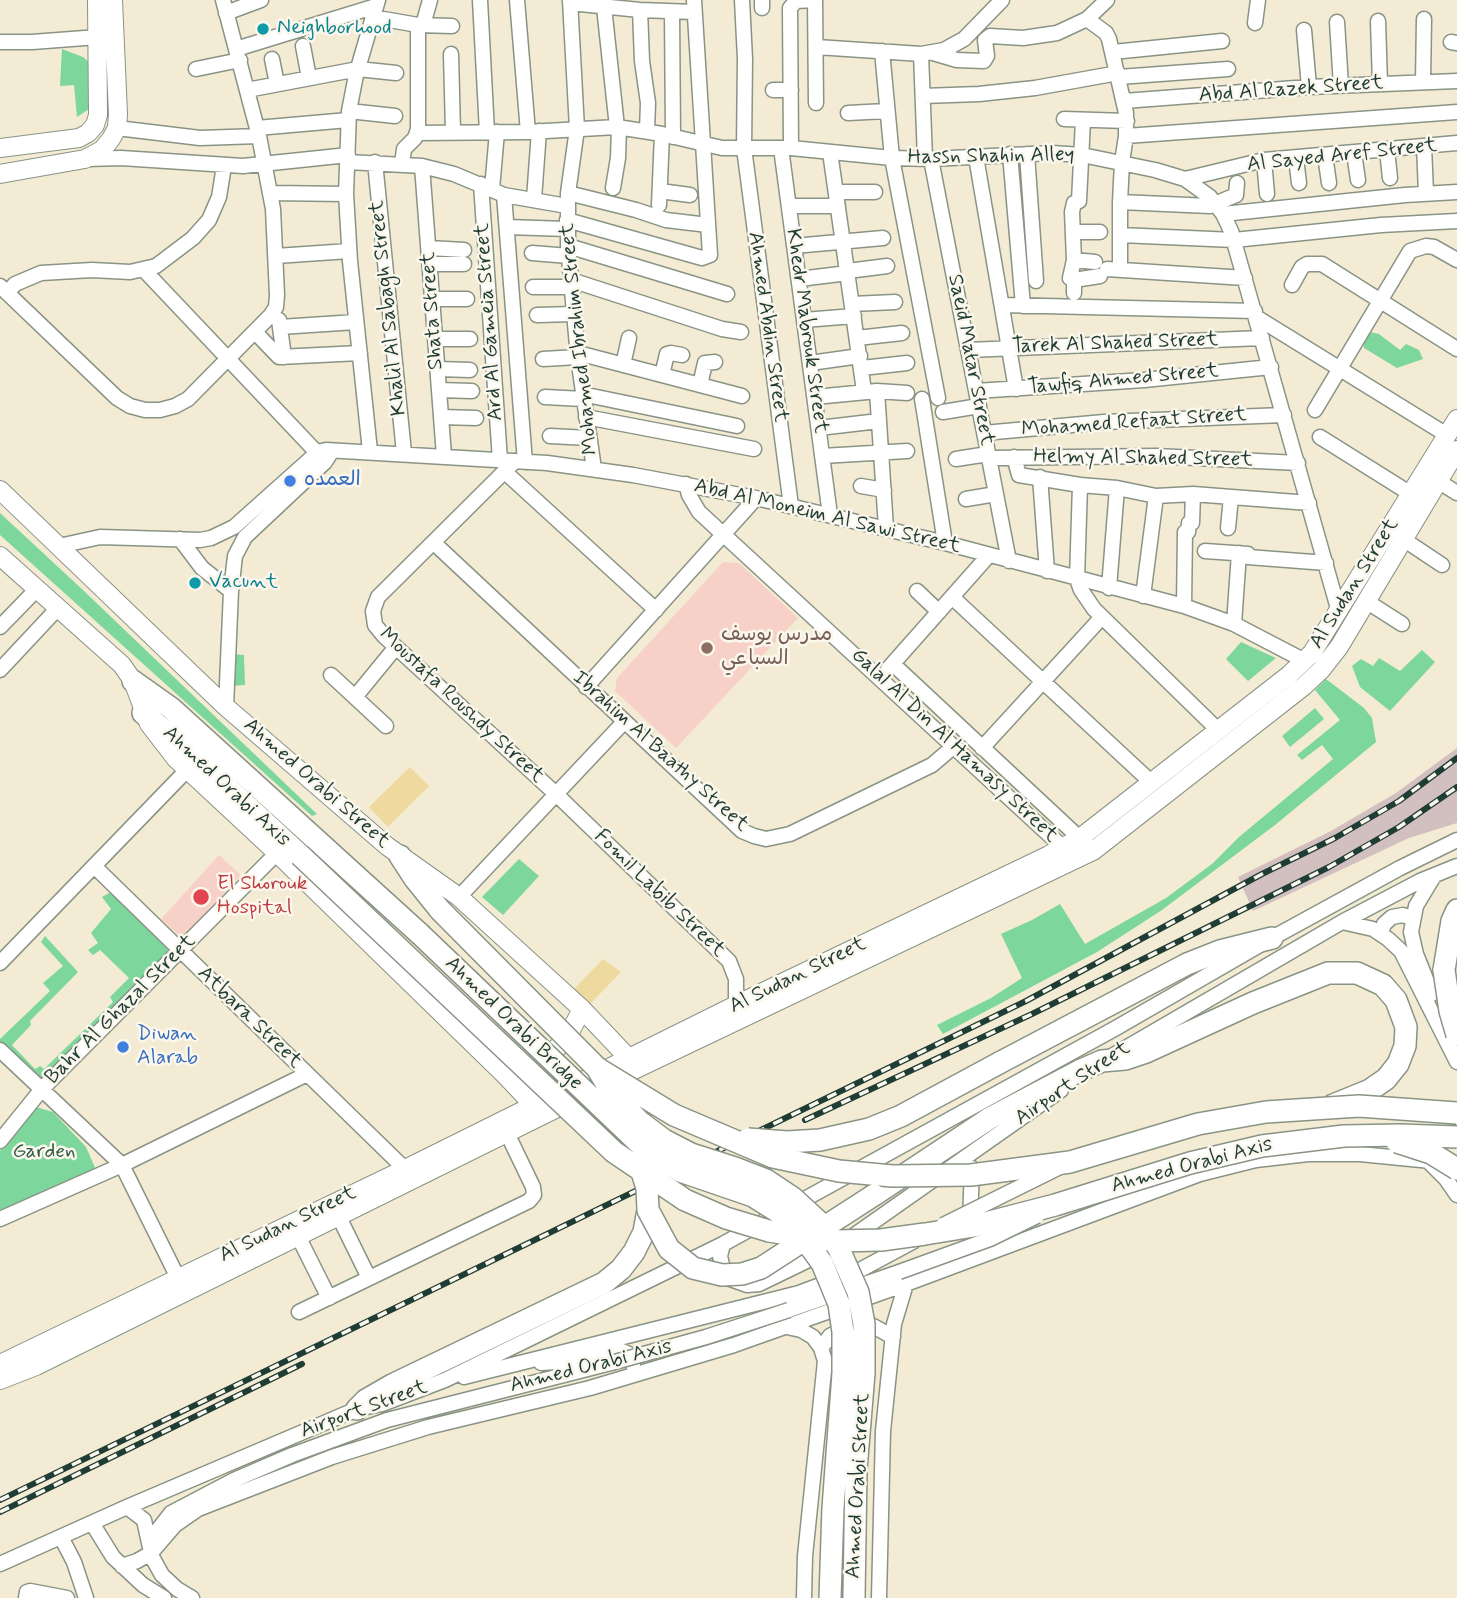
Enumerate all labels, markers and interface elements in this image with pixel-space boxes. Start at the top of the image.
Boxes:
place label: Neighborhood [277,16,392,42]
marker: Neighborhood [255,21,271,37]
street label: Abd Al Razek Street [1198,71,1384,109]
street label: Al Sayed Aref Street [1246,133,1438,179]
street label: Hassn Shahin Alley [907,143,1075,171]
street label: Khalil Al Sabagh Street [365,199,413,417]
street label: Ard Al Gameia Street [471,222,509,422]
street label: Mohamed Ibrahim Street [555,222,605,456]
street label: Khedr Mabrouk Street [779,227,833,435]
street label: Ahmed Abdin Street [741,230,793,424]
street label: Shata Street [416,251,450,371]
street label: Saeid Matar Street [941,272,999,448]
street label: Tarek Al Shahed Street [1011,328,1219,360]
street label: Tawfiq Ahmed Street [1026,359,1220,401]
street label: Mohamed Refaat Street [1021,403,1247,443]
street label: Helmy Al Shahed Street [1033,444,1253,474]
place label: العمده [304,468,361,494]
marker: العمده [282,473,298,489]
street label: Abd Al Moneim Al Sawi Street [691,474,963,560]
street label: Al Sudan Street [1305,514,1405,654]
place label: Vacunt [209,570,278,596]
marker: Vacunt [187,575,203,591]
street label: Moustafa Roushdy Street [373,623,549,789]
place label: مدرس يوسف السباعي [721,623,832,673]
marker: مدرس يوسف السباعي [699,640,715,656]
street label: Galal Al Din Al Hamasy Street [845,643,1063,849]
street label: Ibrahim Al Baathy Street [567,666,753,838]
street label: Ahmed Orabi Street [238,713,394,855]
street label: Ahmed Orabi Axis [157,721,295,853]
street label: Fomil Labib Street [588,825,730,963]
place label: El Shorouk Hospital [217,872,307,922]
marker: El Shorouk Hospital [191,887,211,907]
street label: Bahr Al Ghazal Street [40,929,202,1091]
street label: Al Sudan Street [726,932,870,1020]
street label: Ahmed Orabi Bridge [439,952,587,1096]
street label: Atbara Street [191,962,307,1074]
place label: Diwan Alarab [137,1022,198,1072]
street label: Airport Street [1011,1036,1135,1132]
marker: Diwan Alarab [115,1039,131,1055]
street label: Ahmed Orabi Axis [1109,1132,1275,1200]
park label: Garden [12,1140,76,1166]
street label: Al Sudan Street [216,1181,360,1269]
street label: Ahmed Orabi Axis [507,1335,675,1399]
street label: Airport Street [297,1375,431,1445]
street label: Ahmed Orabi Street [842,1392,876,1580]

